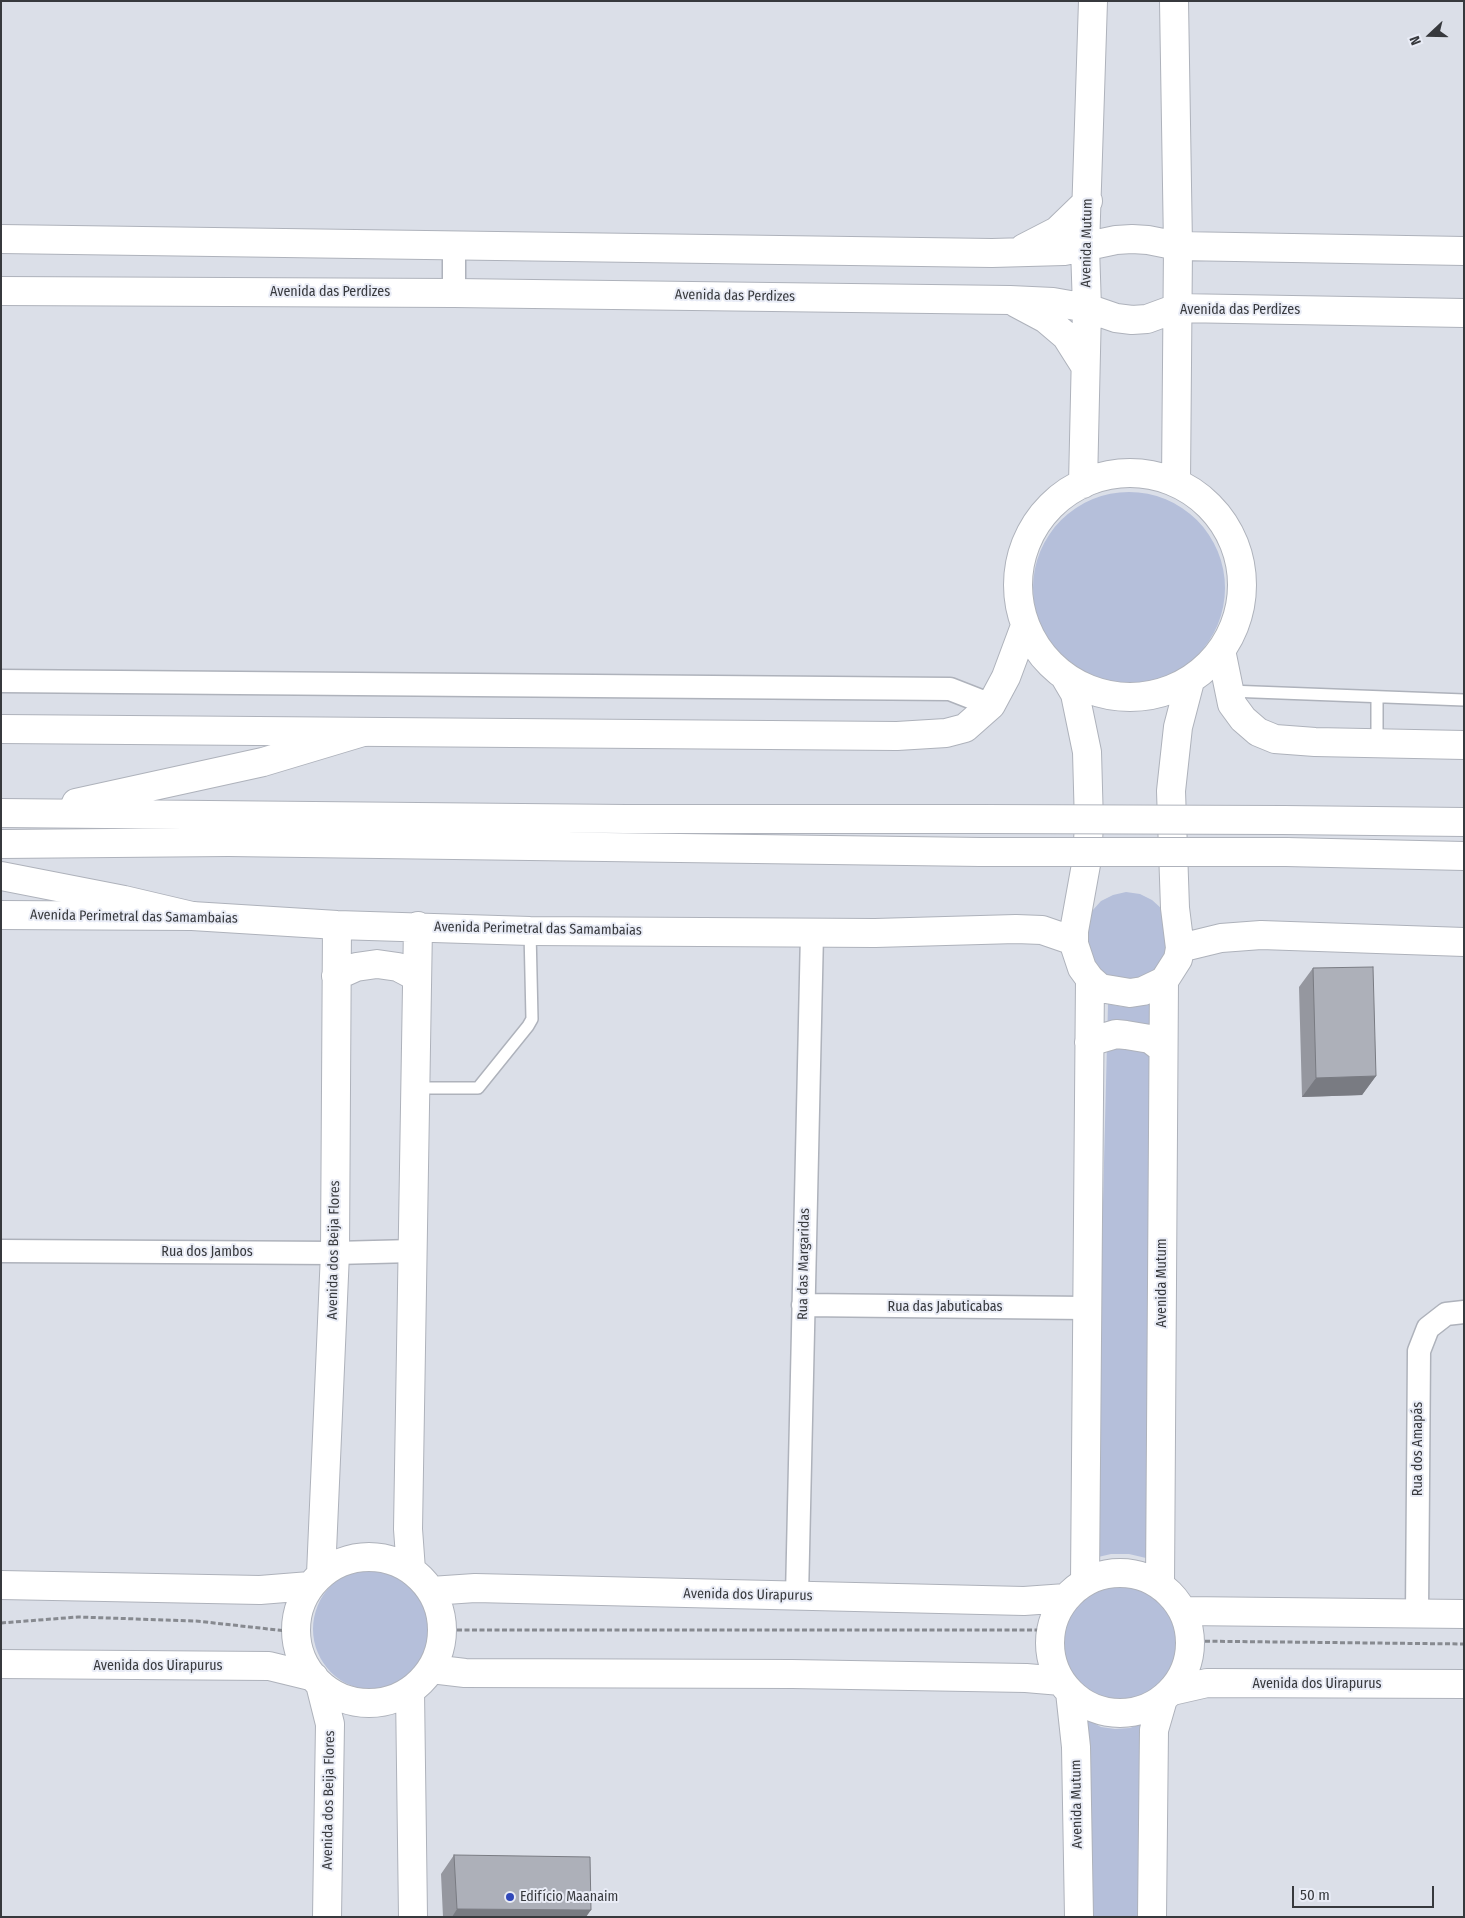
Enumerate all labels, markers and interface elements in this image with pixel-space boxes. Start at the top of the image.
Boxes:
north arrow [1405,10,1455,60]
text: N [1406,34,1425,48]
street label: Avenida Mutum [1078,198,1096,288]
street label: Avenida das Perdizes [270,284,390,300]
street label: Avenida das Perdizes [675,287,795,305]
street label: Avenida das Perdizes [1180,302,1300,318]
street label: Avenida Perimetral das Samambaias [30,907,238,927]
street label: Avenida Perimetral das Samambaias [434,919,642,939]
street label: Avenida dos Beija Flores [324,1180,344,1320]
street label: Rua das Margaridas [795,1208,813,1320]
street label: Avenida Mutum [1154,1239,1170,1327]
street label: Rua dos Jambos [161,1244,253,1260]
street label: Rua das Jabuticabas [888,1299,1002,1315]
street label: Rua dos Amapás [1410,1402,1426,1496]
street label: Avenida dos Uirapurus [683,1585,813,1605]
street label: Avenida dos Uirapurus [93,1658,223,1674]
street label: Avenida dos Uirapurus [1252,1676,1382,1692]
street label: Avenida dos Beija Flores [319,1730,339,1870]
street label: Avenida Mutum [1068,1759,1086,1849]
scale bar [1295,1876,1438,1908]
text: 50 m [1300,1886,1330,1904]
place label: Edifício Maanaim [520,1889,618,1905]
marker: Edifício Maanaim [504,1891,516,1903]

